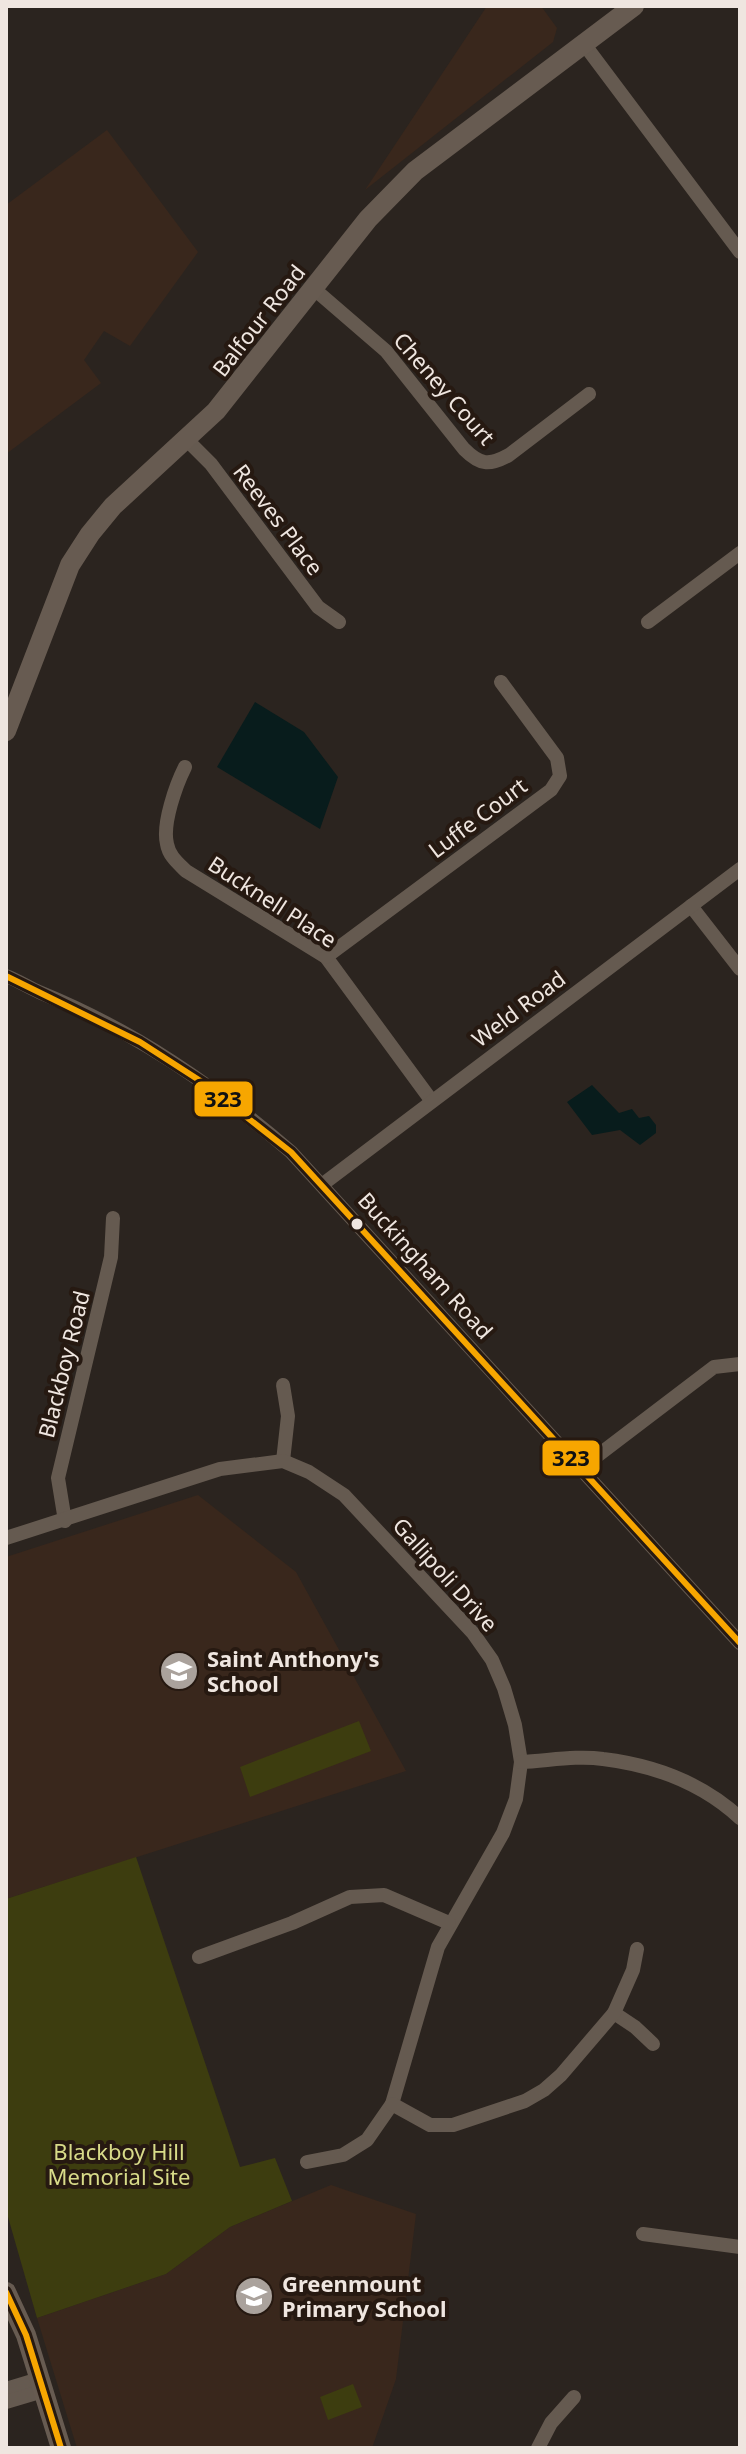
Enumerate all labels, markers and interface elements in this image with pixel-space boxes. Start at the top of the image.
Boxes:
street label: Balfour Road [205,258,311,382]
street label: Cheney Court [388,325,502,451]
street label: Reeves Place [227,457,331,581]
street label: Luffe Court [422,770,532,864]
street label: Bucknell Place [203,848,343,954]
street label: Weld Road [465,963,571,1053]
line badge: 323 [193,1080,254,1118]
text: 323 [204,1083,242,1113]
street label: Buckingham Road [352,1185,500,1345]
unlabelled marker [349,1216,365,1232]
street label: Blackboy Road [30,1287,96,1441]
line badge: 323 [541,1439,601,1477]
text: 323 [552,1442,590,1472]
street label: Gallipoli Drive [387,1511,505,1637]
place label: Saint Anthony's School [207,1643,380,1698]
school or university icon: Saint Anthony's School [158,1650,200,1692]
park label: Blackboy Hill Memorial Site [48,2136,190,2191]
place label: Greenmount Primary School [282,2268,447,2323]
school or university icon: Greenmount Primary School [233,2275,275,2317]

